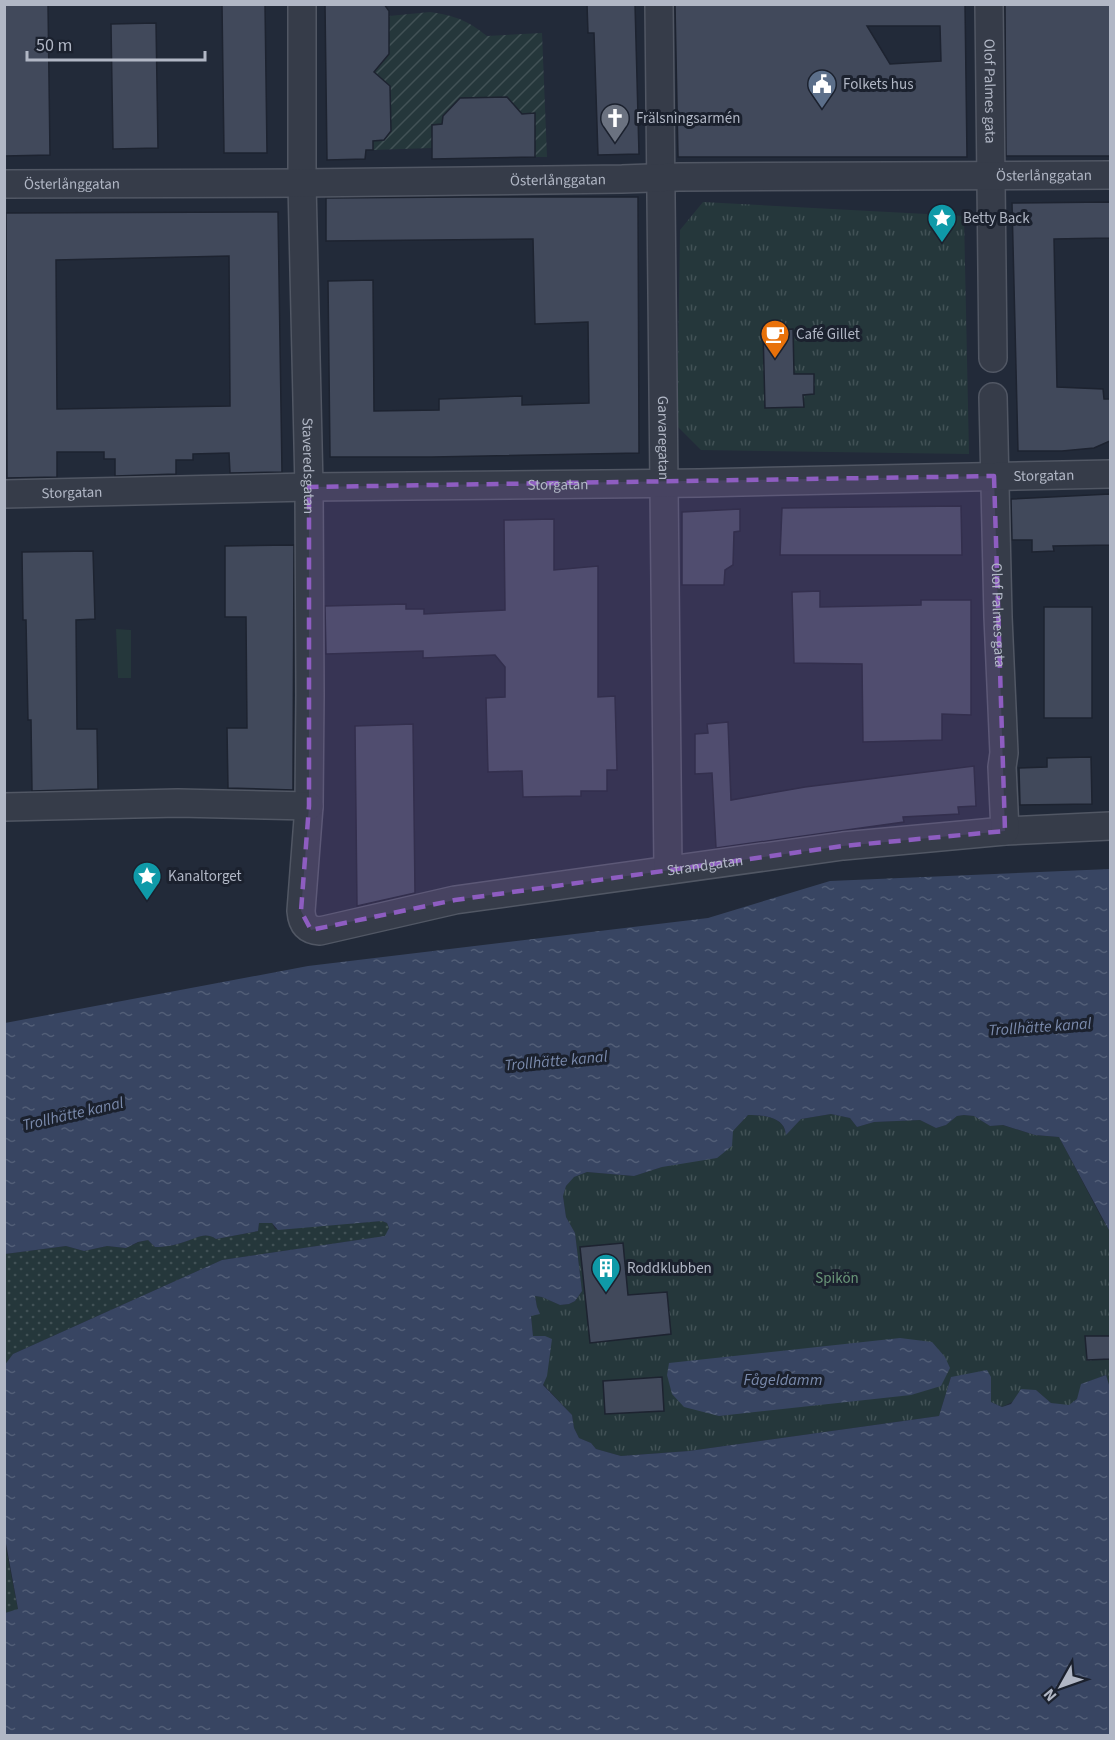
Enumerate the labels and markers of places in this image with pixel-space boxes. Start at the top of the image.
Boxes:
public building icon: Folkets hus [806,68,838,110]
place label: Folkets hus [843,74,913,95]
church icon: Frälsningsarmén [599,102,631,144]
place label: Frälsningsarmén [636,108,740,129]
place icon: Betty Back [926,202,958,244]
place label: Betty Back [963,208,1030,229]
cafe icon: Café Gillet [759,318,791,360]
place label: Café Gillet [796,324,860,345]
place icon: Kanaltorget [131,860,163,902]
place label: Kanaltorget [168,866,242,887]
building icon: Roddklubben [590,1252,622,1294]
place label: Roddklubben [627,1258,712,1279]

